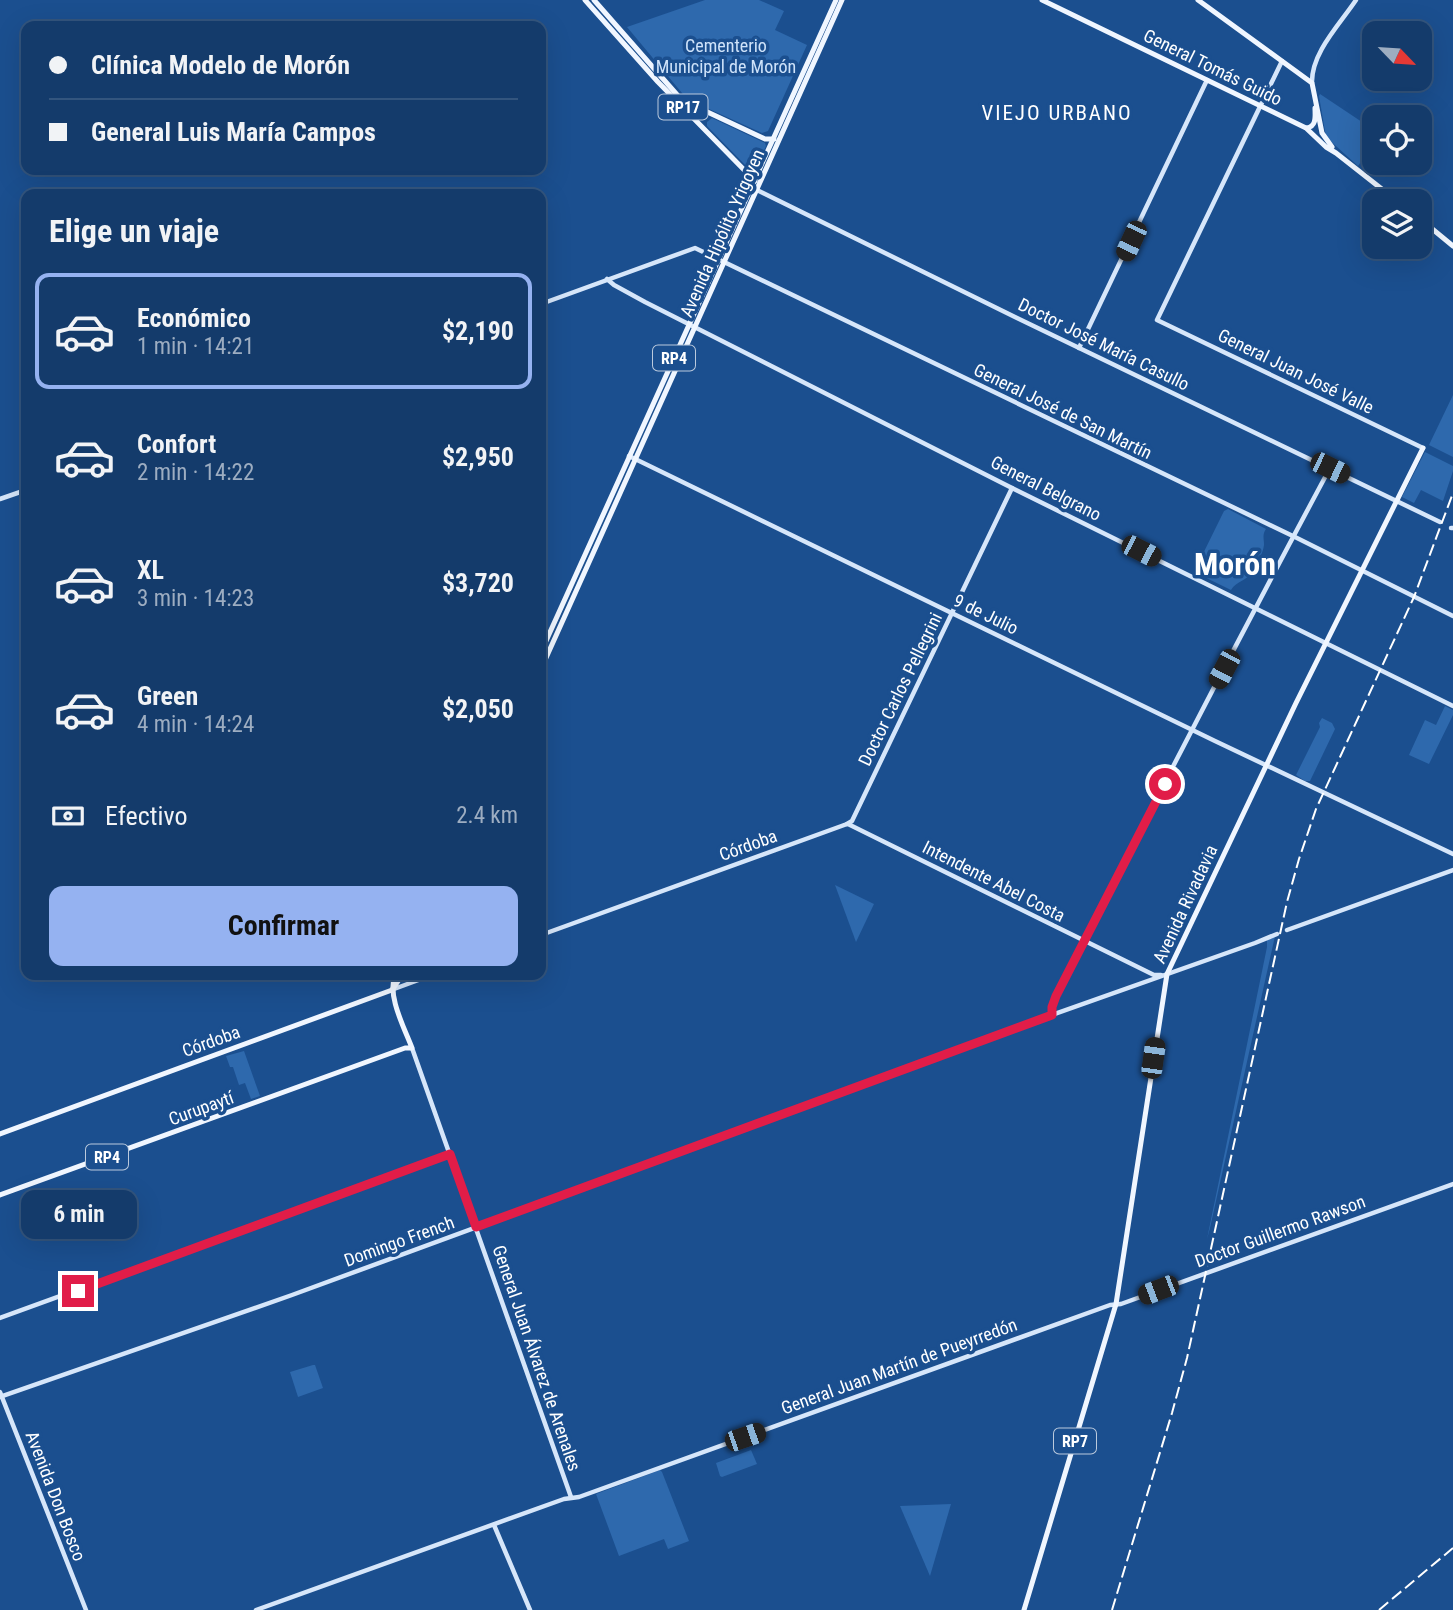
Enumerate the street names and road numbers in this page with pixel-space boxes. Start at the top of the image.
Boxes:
street label: General Tomás Guido [1140,24,1286,110]
road number: RP17 [658,94,708,120]
street label: Avenida Hipólito Yrigoyen [676,146,768,320]
street label: Doctor José María Casullo [1015,293,1193,395]
street label: General Juan José Valle [1215,324,1377,418]
road number: RP4 [653,346,695,370]
street label: General José de San Martín [971,359,1155,463]
street label: General Belgrano [987,451,1105,525]
street label: 9 de Julio [950,589,1022,639]
street label: Doctor Carlos Pellegrini [854,609,946,769]
street label: Córdoba [716,825,780,865]
street label: Intendente Abel Costa [919,836,1069,926]
street label: Avenida Rivadavia [1148,841,1222,967]
street label: Córdoba [179,1021,243,1061]
street label: Curupaytí [166,1086,237,1129]
road number: RP4 [86,1144,128,1170]
street label: Doctor Guillermo Rawson [1192,1190,1368,1272]
street label: Domingo French [341,1211,457,1271]
street label: General Juan Álvarez de Arenales [488,1242,586,1474]
street label: General Juan Martín de Pueyrredón [778,1313,1020,1419]
street label: Avenida Don Bosco [22,1428,90,1564]
road number: RP7 [1054,1428,1096,1454]

